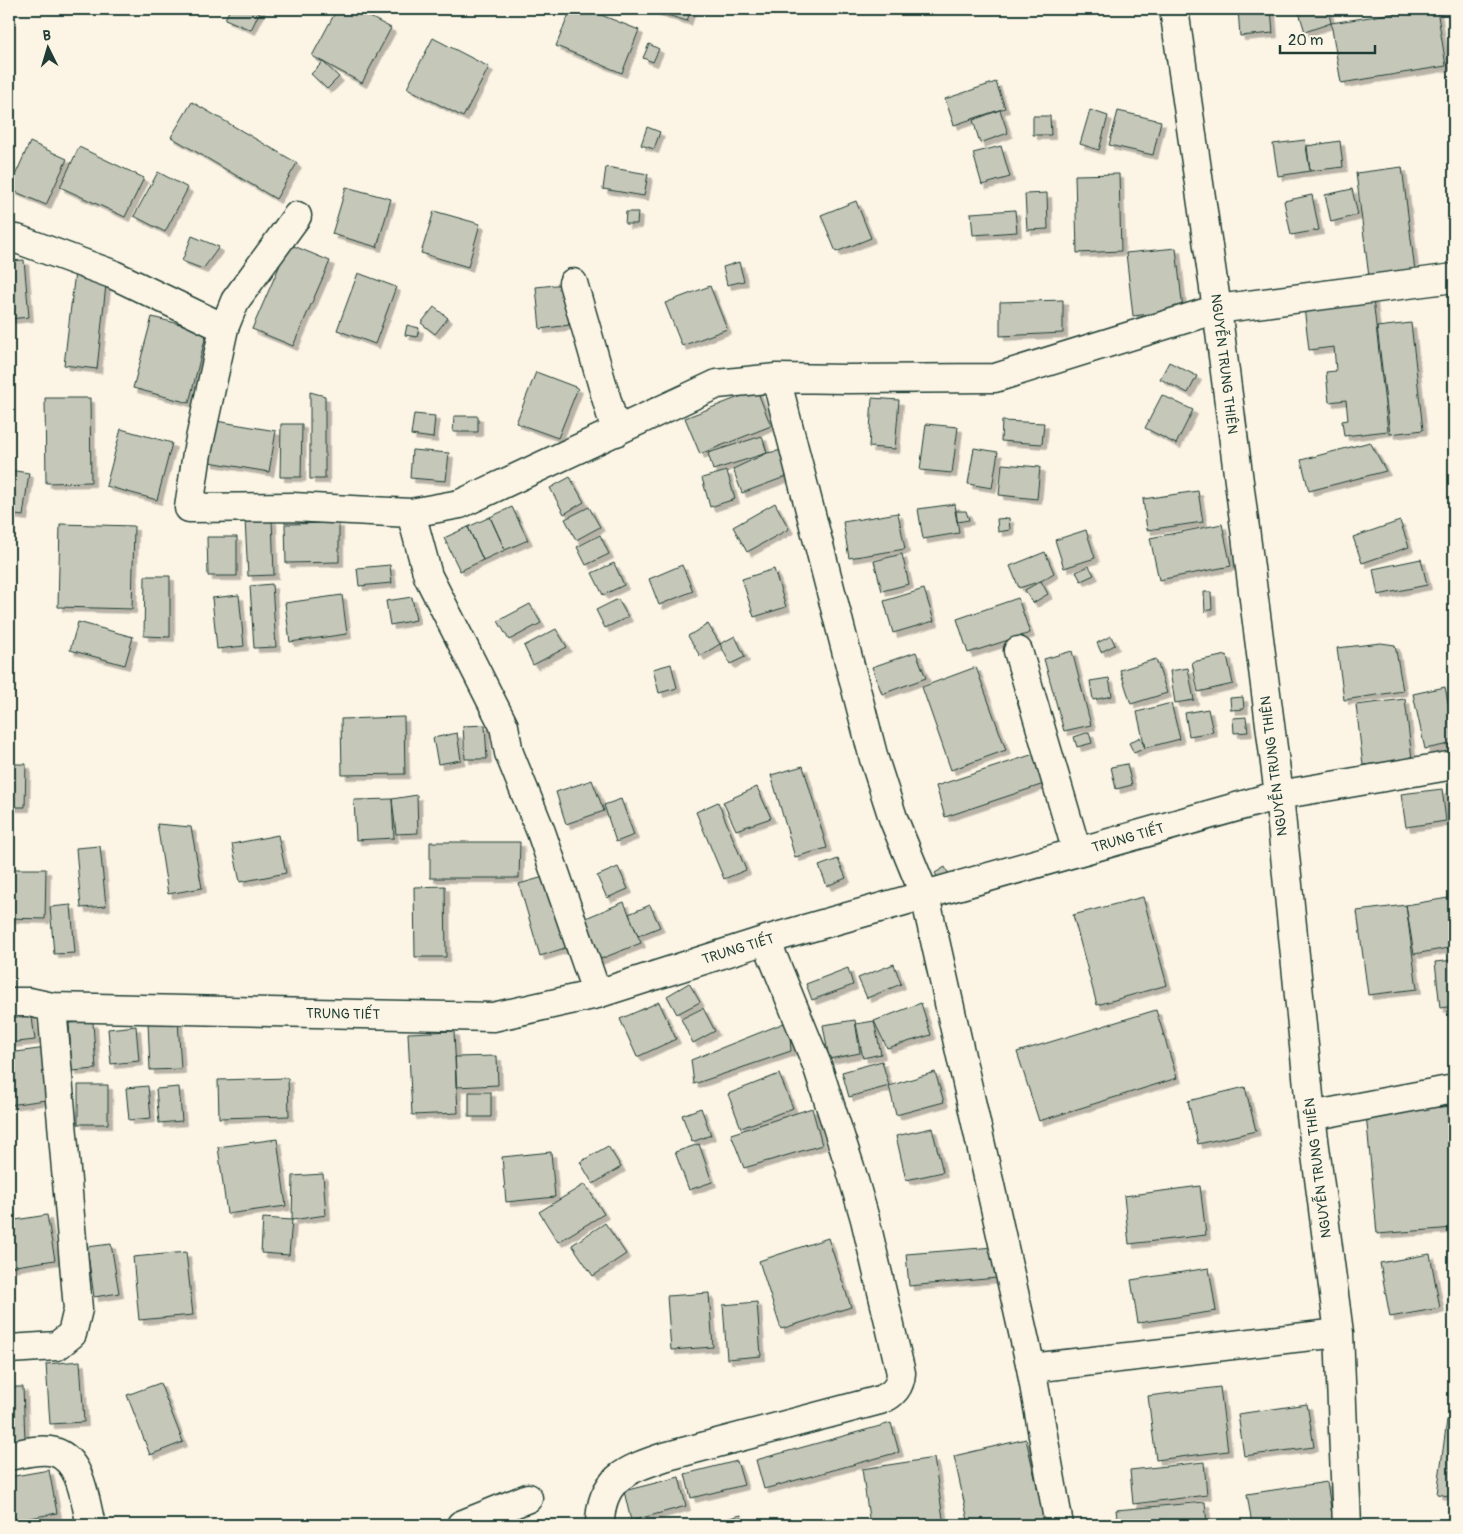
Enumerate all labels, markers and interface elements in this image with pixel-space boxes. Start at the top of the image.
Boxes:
north arrow [22,22,72,72]
scale bar [1280,22,1376,54]
text: B [42,27,52,44]
text: 20 m [1288,31,1323,50]
street label: NGUYỄN TRUNG THIÊN [1207,292,1244,435]
street label: NGUYỄN TRUNG THIÊN [1254,695,1291,838]
street label: TRUNG TIẾT [1089,817,1166,856]
street label: TRUNG TIẾT [699,927,776,968]
street label: TRUNG TIẾT [306,1002,381,1023]
street label: NGUYỄN TRUNG THIÊN [1298,1097,1335,1240]

